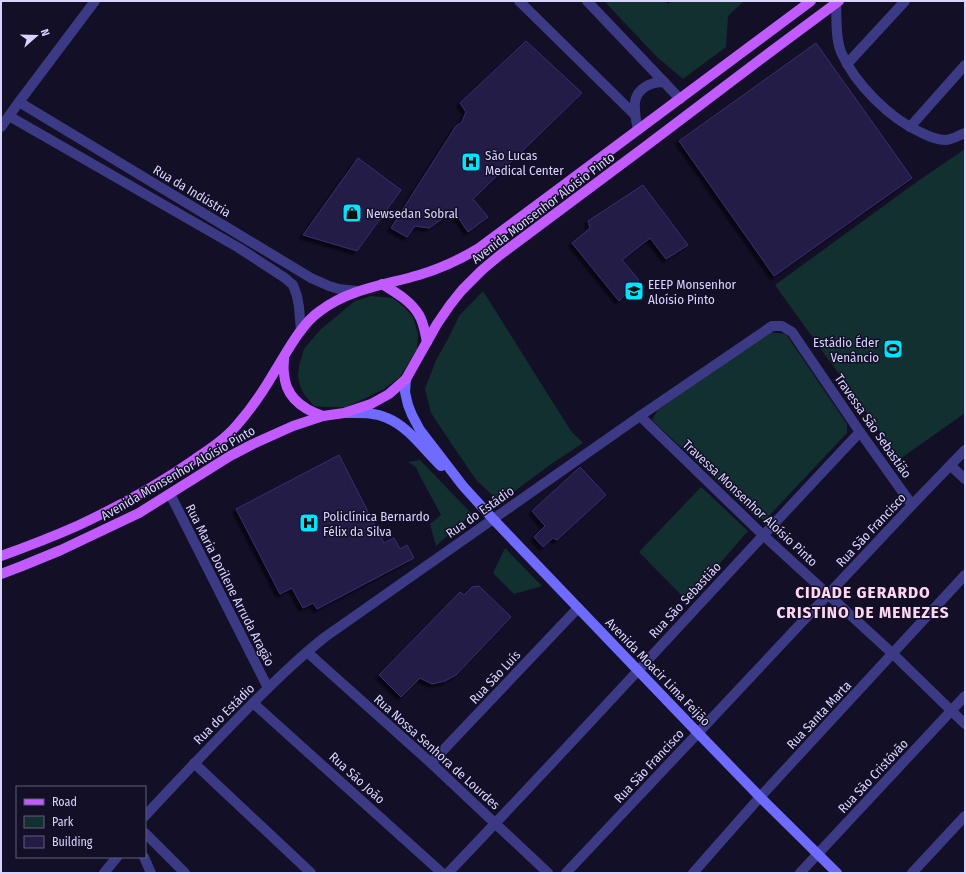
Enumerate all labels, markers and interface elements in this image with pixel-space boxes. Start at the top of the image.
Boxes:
north arrow [16,16,56,56]
text: N [38,27,52,38]
place label: São Lucas Medical Center [485,148,564,178]
street label: Avenida Monsenhor Aloísio Pinto [468,149,618,267]
hospital icon: São Lucas Medical Center [460,151,482,173]
street label: Rua da Indústria [151,162,233,220]
shop icon: Newsedan Sobral [341,202,363,224]
place label: Newsedan Sobral [366,206,459,221]
place label: EEEP Monsenhor Aloísio Pinto [648,277,737,307]
school or university icon: EEEP Monsenhor Aloísio Pinto [623,280,645,302]
place label: Estádio Éder Venâncio [813,335,879,365]
sports icon: Estádio Éder Venâncio [882,338,904,360]
street label: Travessa São Sebastião [831,371,915,481]
street label: Avenida Monsenhor Aloísio Pinto [98,423,258,523]
street label: Travessa Monsenhor Aloísio Pinto [680,437,820,569]
street label: Rua do Estádio [443,483,517,541]
street label: Rua São Francisco [833,490,909,570]
street label: Rua Maria Dorilene Arruda Aragão [182,501,278,669]
place label: Policlínica Bernardo Félix da Silva [323,509,430,539]
hospital icon: Policlínica Bernardo Félix da Silva [298,512,320,534]
street label: Rua São Sebastião [646,559,724,641]
district label: CIDADE GERARDO CRISTINO DE MENEZES [776,582,950,623]
street label: Avenida Moacir Lima Feijão [603,615,714,729]
street label: Rua São Luís [467,647,524,707]
street label: Rua Santa Marta [784,678,854,752]
street label: Rua do Estádio [191,681,257,747]
street label: Rua Nossa Senhora de Lourdes [371,692,503,813]
street label: Rua São Francisco [611,726,687,806]
street label: Rua São Cristóvão [835,736,911,816]
street label: Rua São João [326,749,388,807]
legend [16,786,146,858]
text: Road [52,795,77,809]
text: Park [52,815,74,829]
text: Building [52,835,93,849]

